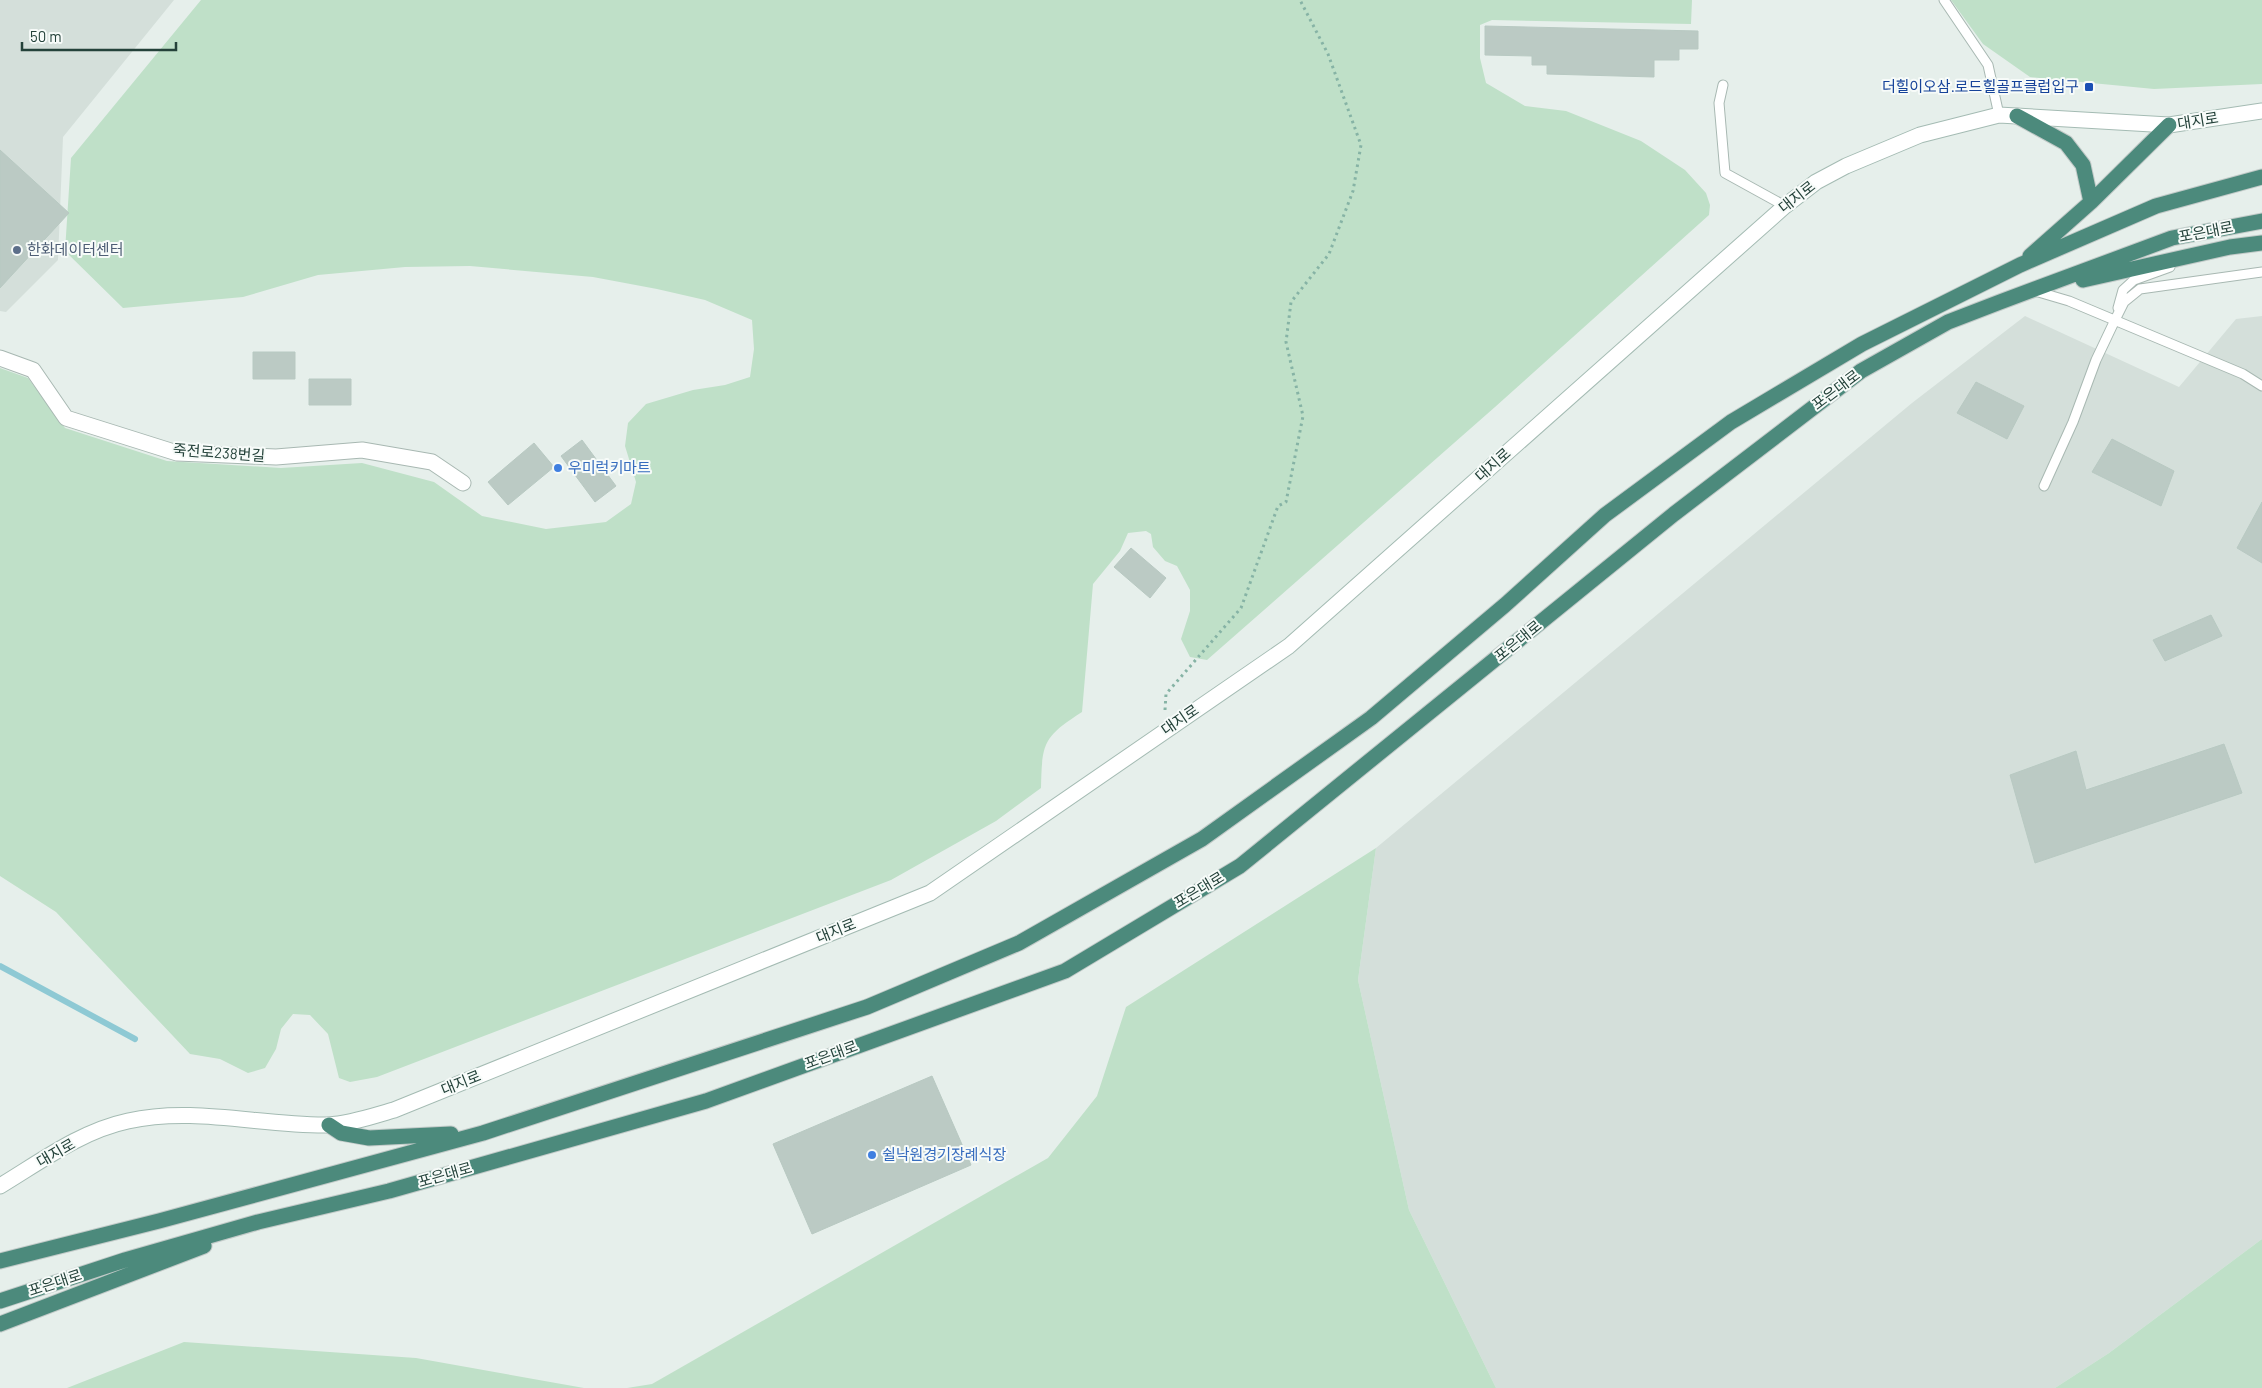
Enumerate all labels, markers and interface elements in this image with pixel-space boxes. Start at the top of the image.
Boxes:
scale bar [22,20,176,52]
text: 50 m [30,27,62,45]
place label: 더힐이오삼.로드힐골프클럽입구 [1882,77,2079,95]
marker: 더힐이오삼.로드힐골프클럽입구 [2083,81,2095,93]
street label: 대지로 [2176,108,2220,132]
street label: 대지로 [1775,176,1818,216]
street label: 포은대로 [2177,217,2235,245]
place label: 한화데이터센터 [27,240,124,258]
marker: 한화데이터센터 [11,244,23,256]
street label: 포은대로 [1808,365,1863,413]
street label: 죽전로238번길 [172,440,266,464]
street label: 대지로 [1471,444,1514,485]
place label: 우미럭키마트 [568,458,651,476]
marker: 우미럭키마트 [552,462,564,474]
street label: 포은대로 [1490,616,1544,665]
street label: 대지로 [1157,700,1202,738]
street label: 포은대로 [1170,867,1227,911]
street label: 대지로 [813,914,858,946]
street label: 포은대로 [802,1036,860,1072]
street label: 대지로 [438,1066,483,1098]
street label: 대지로 [33,1134,78,1170]
place label: 쉴낙원경기장례식장 [882,1145,1006,1163]
marker: 쉴낙원경기장례식장 [866,1149,878,1161]
street label: 포은대로 [416,1158,474,1190]
street label: 포은대로 [26,1265,84,1299]

